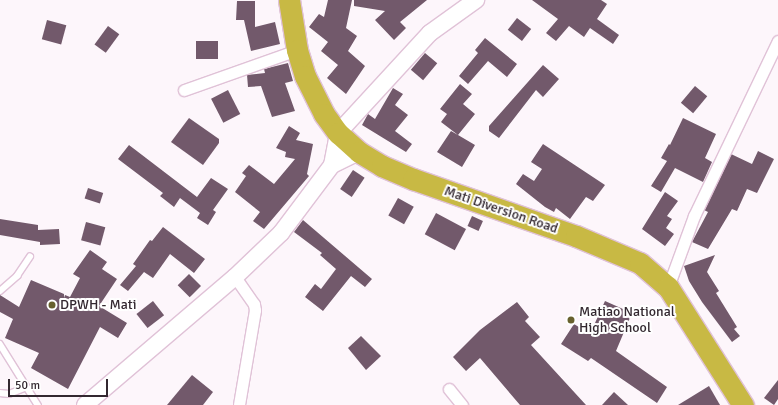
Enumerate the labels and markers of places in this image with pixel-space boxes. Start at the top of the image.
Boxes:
place label: DPWH - Mati [60,297,136,313]
marker: DPWH - Mati [47,300,57,310]
place label: Matiao National High School [579,304,675,336]
marker: Matiao National High School [566,315,576,325]

